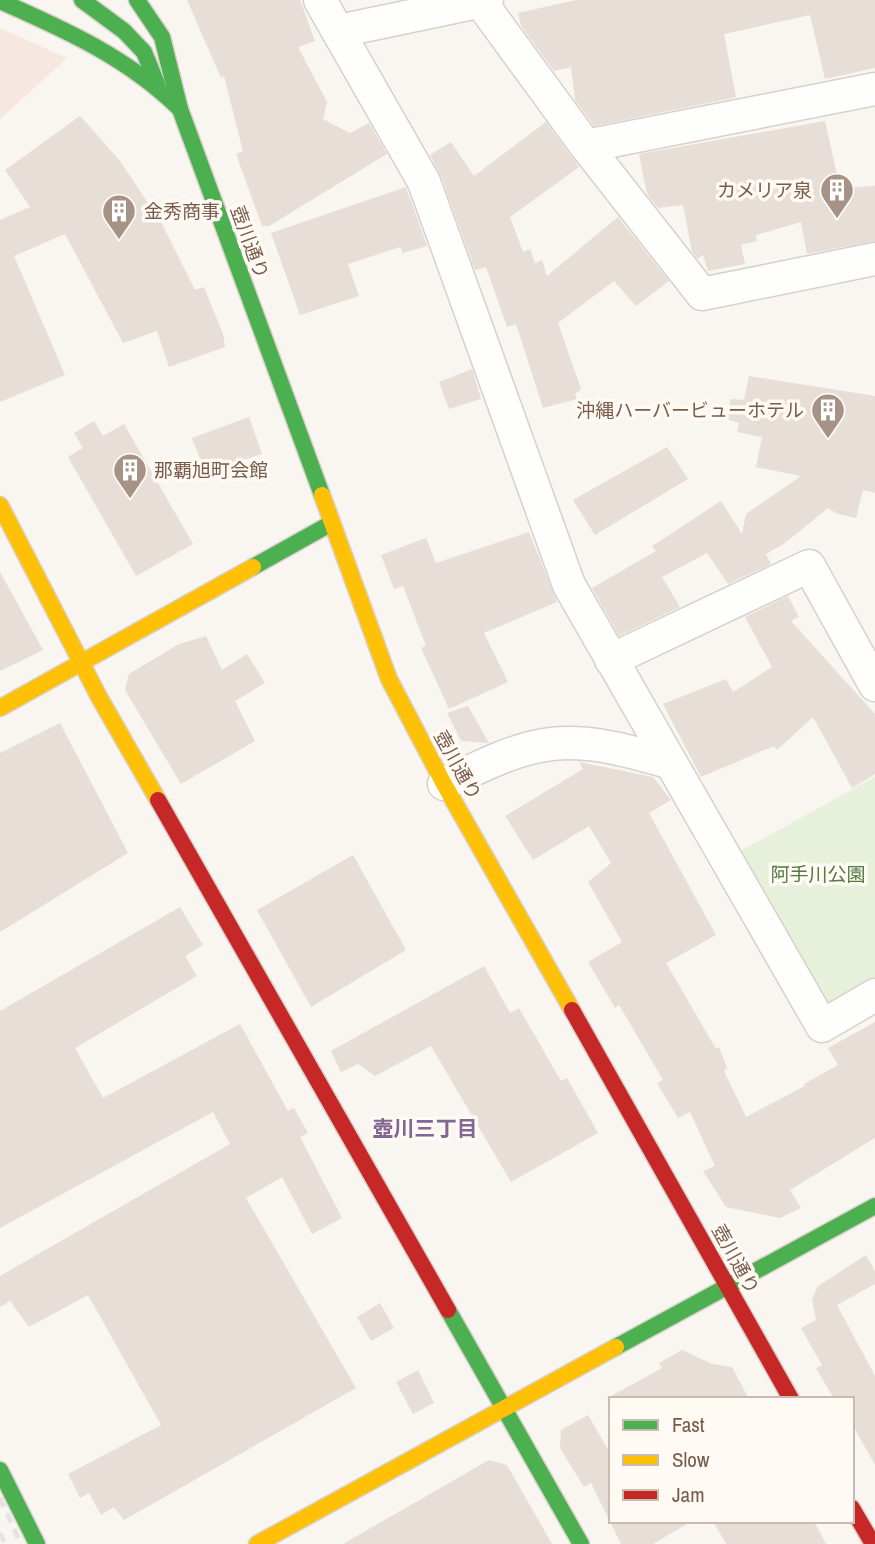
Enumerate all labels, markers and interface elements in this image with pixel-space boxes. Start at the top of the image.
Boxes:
building icon: カメリア泉 [818,171,856,220]
place label: カメリア泉 [717,177,812,203]
building icon: 金秀商事 [100,192,138,241]
place label: 金秀商事 [144,198,220,224]
street label: 壺川通り [225,202,275,282]
building icon: 沖縄ハーバービューホテル [809,391,847,440]
place label: 沖縄ハーバービューホテル [576,397,804,423]
building icon: 那覇旭町会館 [111,451,149,500]
place label: 那覇旭町会館 [154,457,268,483]
street label: 壺川通り [428,725,488,805]
park label: 阿手川公園 [770,861,866,887]
district label: 壺川三丁目 [373,1114,478,1143]
street label: 壺川通り [706,1219,766,1299]
legend [609,1397,854,1523]
text: Fast [672,1410,705,1439]
text: Slow [672,1445,710,1474]
text: Jam [672,1480,705,1509]

